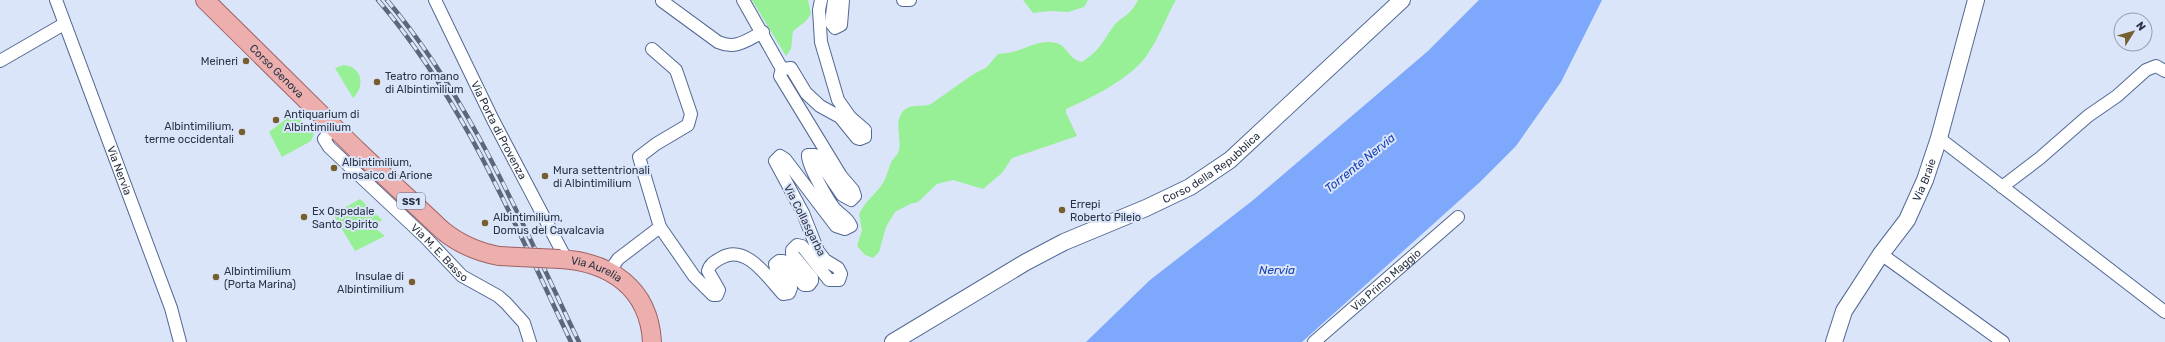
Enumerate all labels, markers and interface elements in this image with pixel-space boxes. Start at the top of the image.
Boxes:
north arrow [2113,12,2153,52]
text: N [2133,19,2148,33]
street label: Corso Genova [247,42,306,101]
place label: Meineri [201,55,238,68]
marker: Meineri [241,56,251,66]
place label: Teatro romano di Albintimilium [385,70,464,96]
marker: Teatro romano di Albintimilium [372,77,382,87]
street label: Via Porta di Provenza [468,79,529,182]
place label: Antiquarium di Albintimilium [284,108,359,134]
marker: Antiquarium di Albintimilium [271,115,281,125]
place label: Albintimilium, terme occidentali [145,120,234,146]
marker: Albintimilium, terme occidentali [237,127,247,137]
street label: Corso della Repubblica [1160,130,1263,206]
water label: Torrente Nervia [1322,130,1398,196]
street label: Via Nervia [104,144,134,197]
place label: Albintimilium, mosaico di Arione [342,156,432,182]
street label: Via Braie [1910,157,1939,204]
marker: Albintimilium, mosaico di Arione [329,163,339,173]
place label: Mura settentrionali di Albintimilium [553,164,650,190]
marker: Mura settentrionali di Albintimilium [540,171,550,181]
street label: Via Collasgarba [781,182,828,258]
road number: SS1 [397,193,425,209]
place label: Errepi Roberto Pileio [1070,198,1141,224]
place label: Ex Ospedale Santo Spirito [312,205,378,231]
marker: Errepi Roberto Pileio [1057,205,1067,215]
place label: Albintimilium, Domus del Cavalcavia [493,211,604,237]
marker: Ex Ospedale Santo Spirito [299,212,309,222]
marker: Albintimilium, Domus del Cavalcavia [480,218,490,228]
street label: Via M. E. Basso [408,221,470,285]
street label: Via Primo Maggio [1348,246,1424,314]
street label: Via Aurelia [570,254,624,285]
water label: Nervia [1259,263,1295,277]
place label: Albintimilium (Porta Marina) [224,265,296,291]
place label: Insulae di Albintimilium [337,270,404,296]
marker: Albintimilium (Porta Marina) [211,272,221,282]
marker: Insulae di Albintimilium [407,277,417,287]

